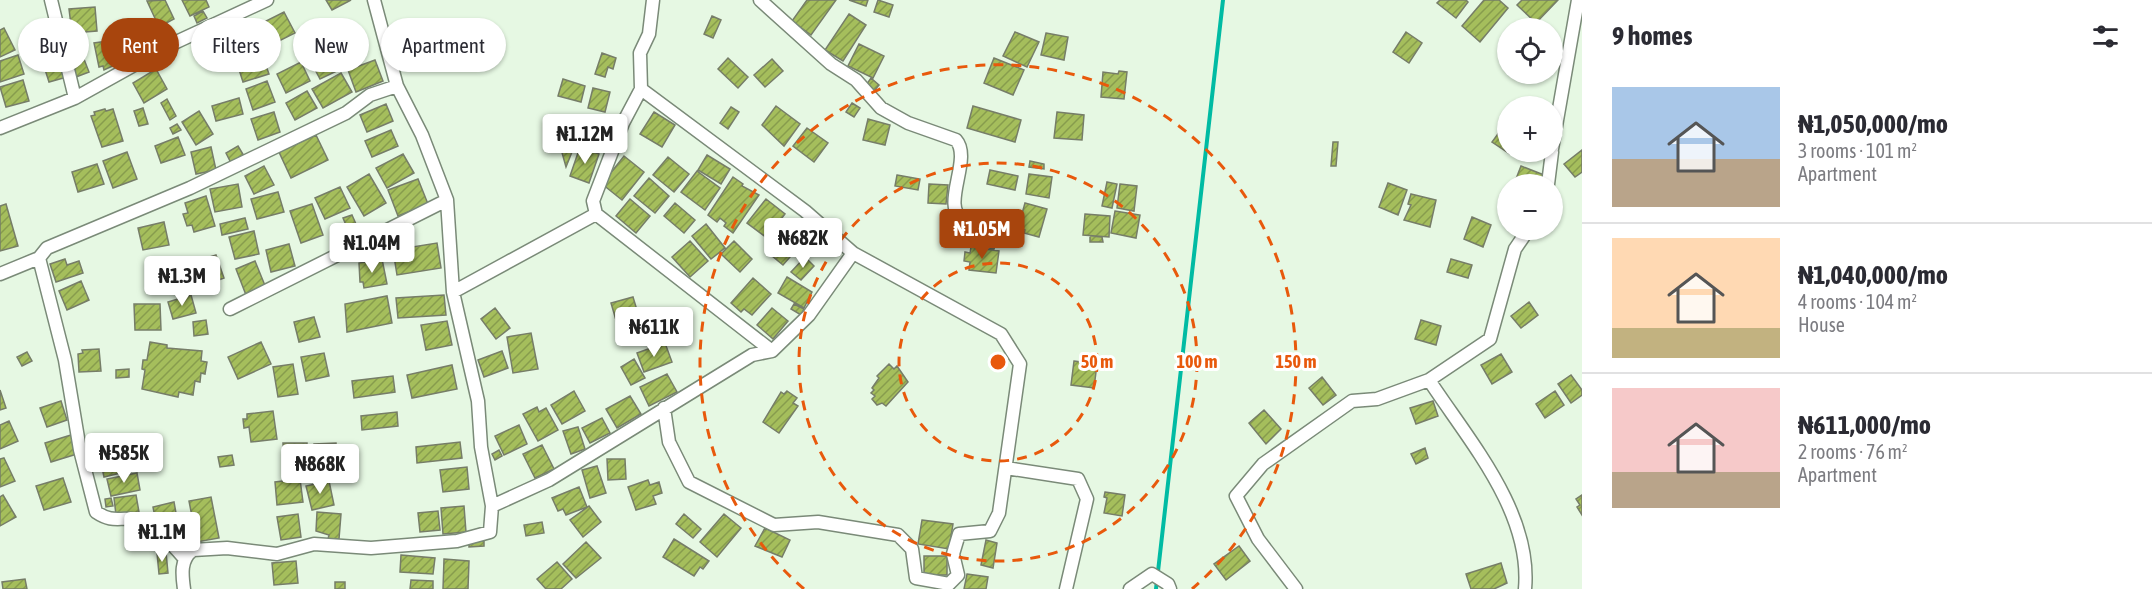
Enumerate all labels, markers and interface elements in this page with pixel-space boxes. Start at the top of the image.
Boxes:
chip: Buy [18,18,89,72]
chip: Rent [101,18,179,72]
chip: Filters [191,18,281,72]
chip: New [293,18,369,72]
chip: Apartment [381,18,506,72]
map controls [1497,18,1563,240]
button: locate [1497,18,1563,84]
icon: filters [2089,20,2122,53]
text: 9 homes [1612,21,1692,51]
button: + [1497,96,1563,162]
text: ₦1,050,000/mo [1798,109,1948,139]
icon: home [1660,111,1732,183]
pin: ₦1.12M [536,114,634,165]
text: ₦1.12M [557,122,613,145]
text: 3 rooms · 101 m² [1798,139,1917,162]
text: Apartment [1798,162,1877,185]
button: − [1497,174,1563,240]
pin: ₦1.05M [933,209,1031,260]
text: ₦1.05M [954,217,1010,240]
pin: ₦682K [761,218,845,269]
pin: ₦1.04M [323,223,421,274]
text: ₦682K [778,226,828,249]
text: ₦1.04M [344,231,400,254]
pin: ₦1.3M [140,256,224,307]
text: ₦1,040,000/mo [1798,260,1948,290]
icon: home [1660,262,1732,334]
text: ₦1.3M [158,264,206,287]
text: 4 rooms · 104 m² [1798,290,1917,313]
pin: ₦611K [612,307,696,358]
text: House [1798,313,1845,336]
text: ₦611K [629,315,679,338]
text: 50 m [1081,351,1113,372]
text: 100 m [1177,351,1217,372]
text: 150 m [1276,351,1316,372]
centre of rings [988,352,1008,372]
text: ₦611,000/mo [1798,410,1931,440]
icon: home [1660,412,1732,484]
pin: ₦585K [82,433,166,484]
text: 2 rooms · 76 m² [1798,440,1908,463]
text: ₦585K [99,441,149,464]
pin: ₦868K [278,444,362,495]
text: ₦868K [295,452,345,475]
text: Apartment [1798,463,1877,486]
pin: ₦1.1M [120,512,204,563]
text: ₦1.1M [138,520,186,543]

